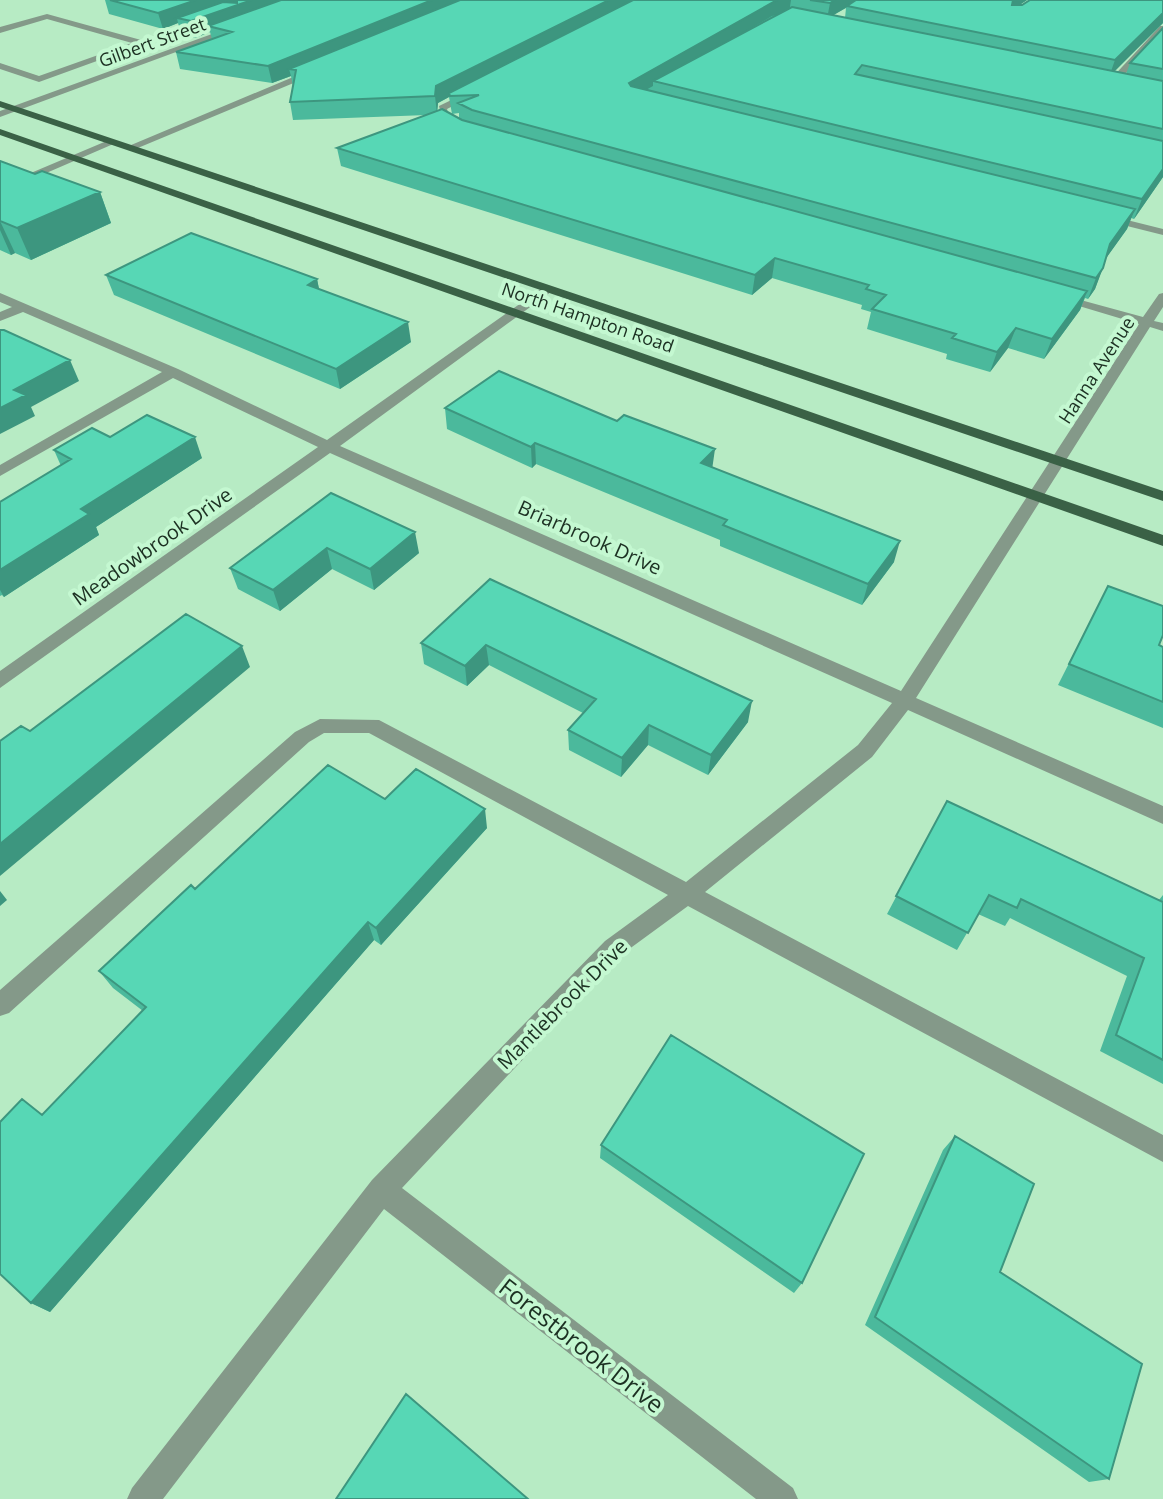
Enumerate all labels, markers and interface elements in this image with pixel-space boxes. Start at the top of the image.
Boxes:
street label: Gilbert Street [95,12,209,72]
street label: North Hampton Road [499,276,677,358]
street label: Hanna Avenue [1053,312,1139,428]
street label: Meadowbrook Drive [67,481,237,611]
street label: Briarbrook Drive [514,493,666,581]
street label: Mantlebrook Drive [491,933,633,1075]
street label: Forestbrook Drive [493,1270,671,1420]

